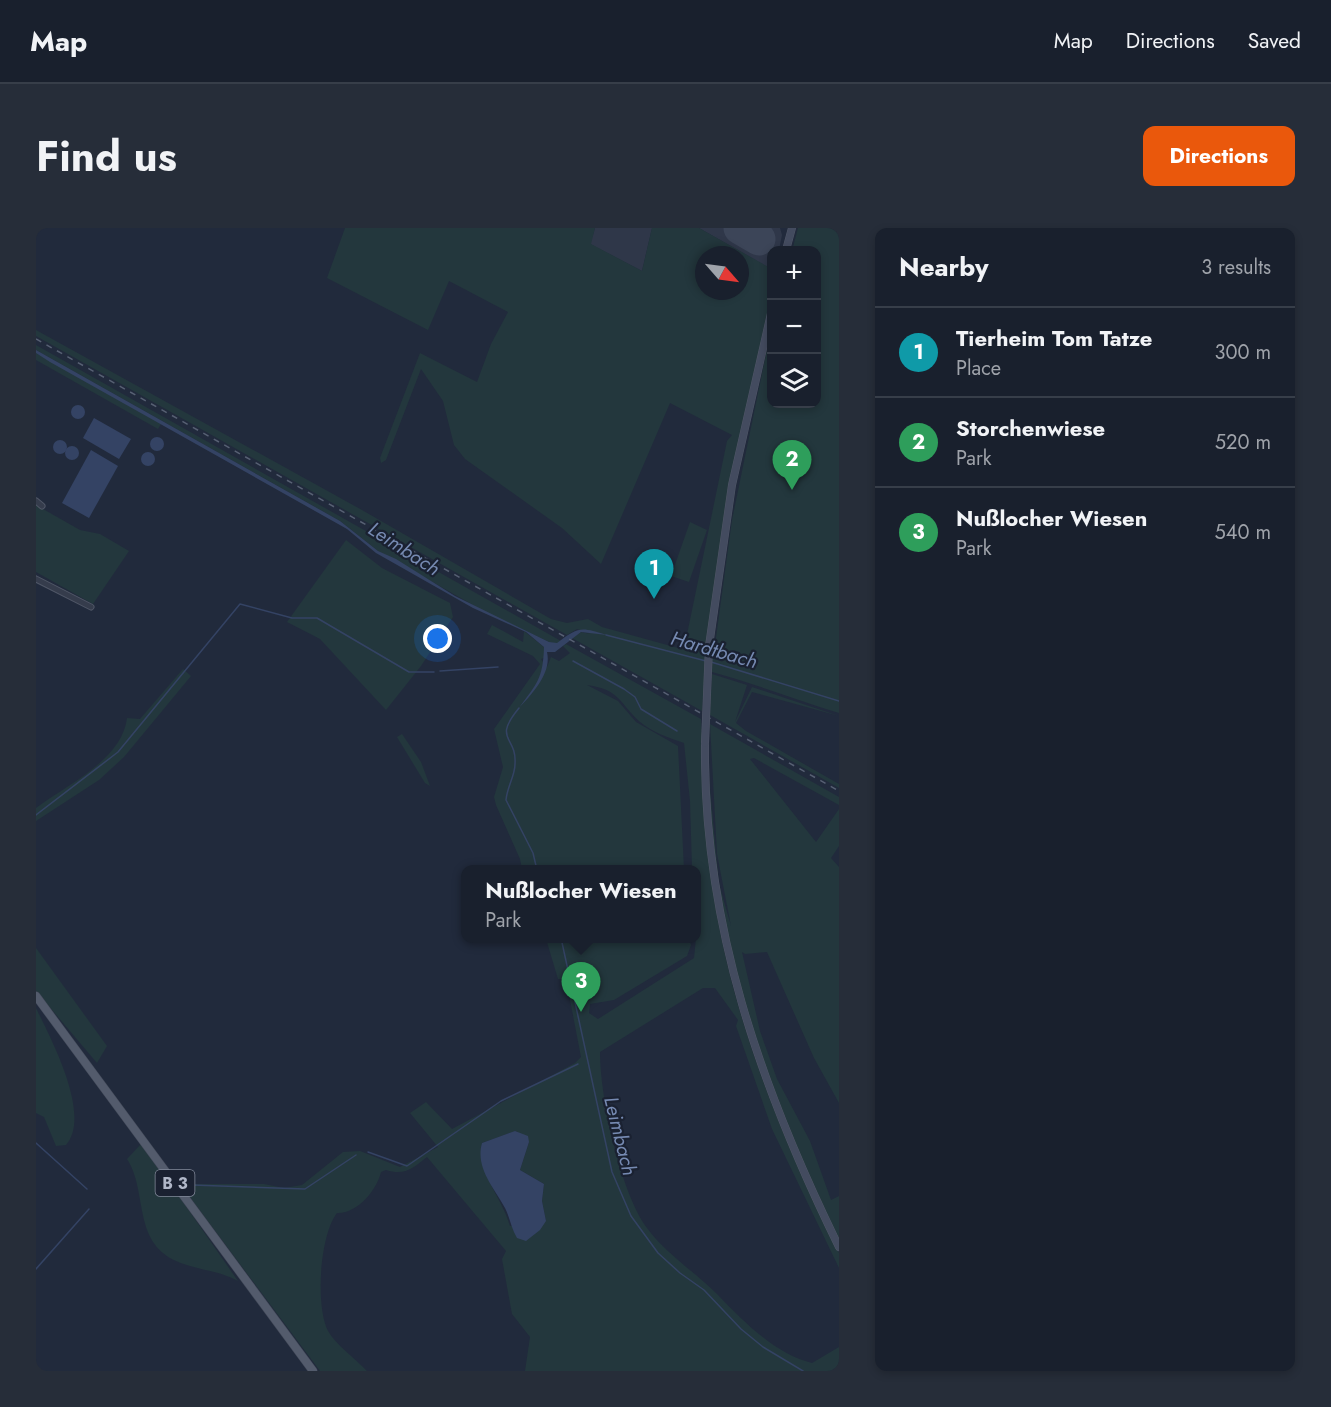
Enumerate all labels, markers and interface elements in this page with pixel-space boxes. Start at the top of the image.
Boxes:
text: Map [30,21,87,62]
text: Map [1054,26,1093,56]
text: Directions [1126,26,1215,56]
text: Saved [1248,26,1301,56]
text: Find us [36,126,177,187]
button: Directions [1143,126,1295,186]
north arrow [695,246,749,300]
map controls [767,246,821,408]
button: + [767,246,821,300]
text: Nearby [899,248,988,286]
text: 3 results [1201,253,1271,282]
button: − [767,300,821,354]
text: Tierheim Tom Tatze [956,322,1152,354]
text: 1 [913,338,924,367]
text: 300 m [1214,338,1271,367]
button: layers [767,354,821,408]
text: Place [956,354,1001,383]
text: Storchenwiese [956,412,1105,444]
text: 2 [912,428,925,457]
text: 520 m [1215,428,1271,457]
pin: 2 [772,440,812,490]
text: Park [956,444,992,473]
text: Nußlocher Wiesen [956,502,1147,534]
water label: Leimbach [362,515,446,583]
text: 3 [912,518,925,547]
text: 540 m [1214,518,1271,547]
text: Park [956,534,992,563]
pin: 1 [634,550,674,599]
your location [423,624,452,653]
water label: Hardtbach [667,624,761,676]
popup [461,865,701,943]
text: Nußlocher Wiesen [485,874,677,906]
text: Park [485,906,521,935]
pin: 3 [562,962,600,1012]
water label: Leimbach [596,1093,644,1179]
road number: B 3 [156,1170,194,1196]

